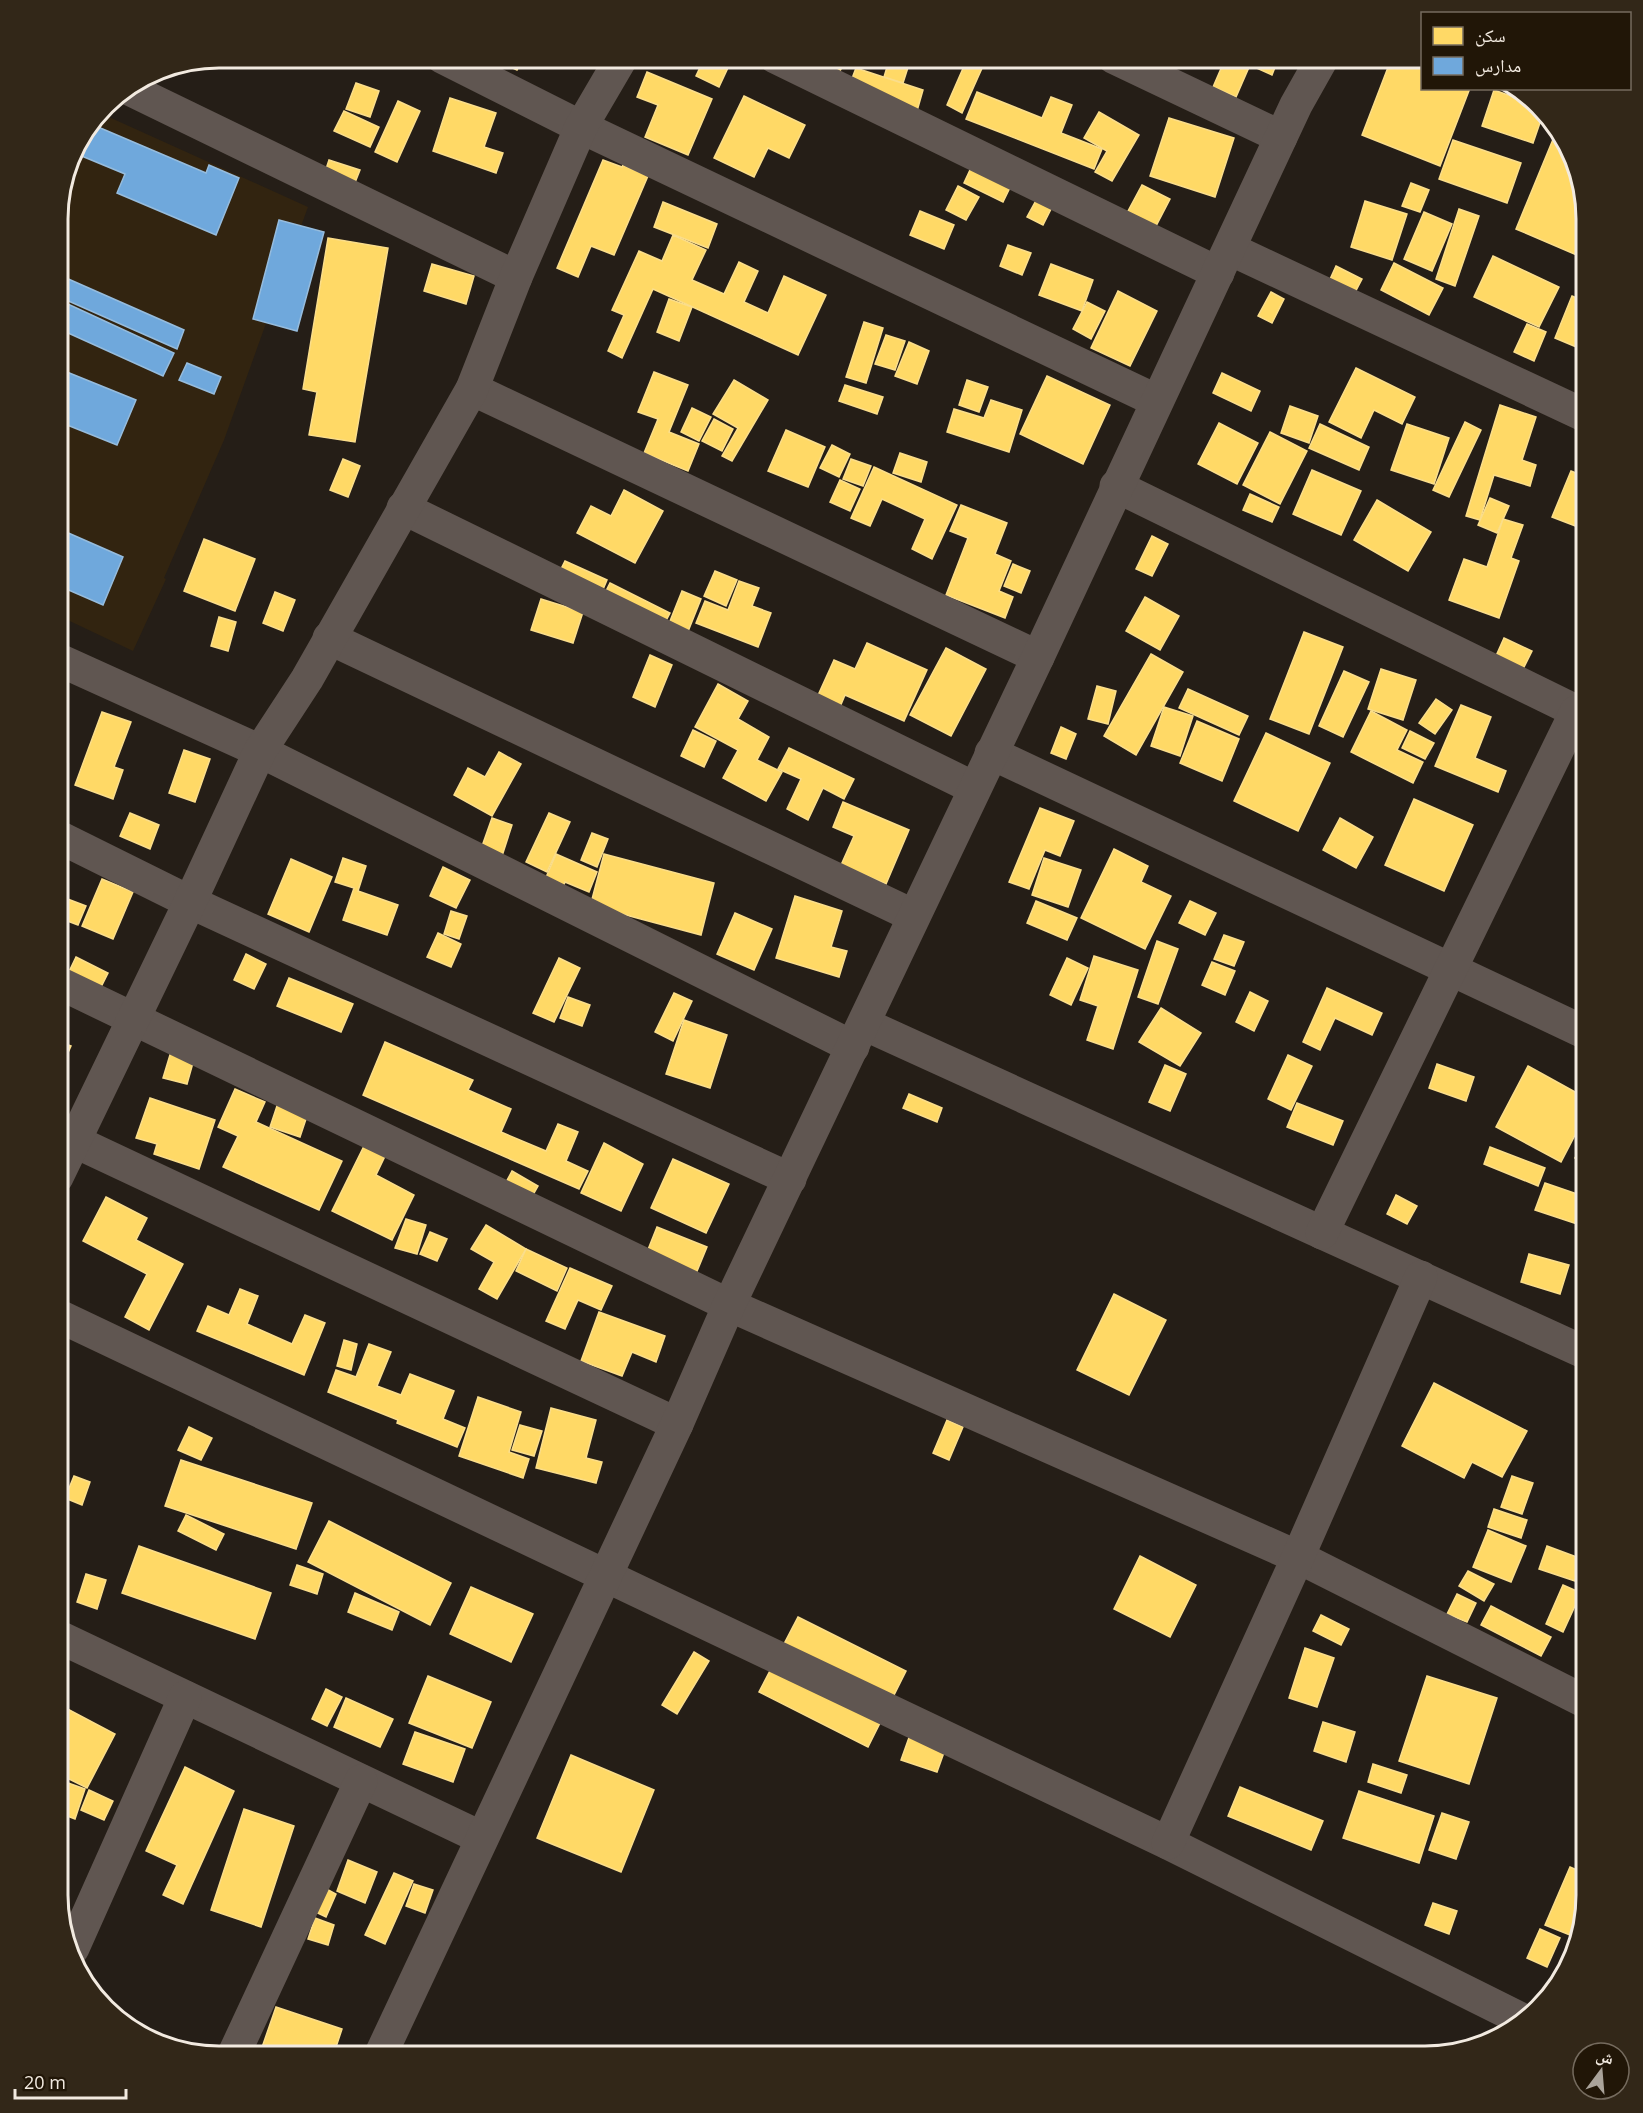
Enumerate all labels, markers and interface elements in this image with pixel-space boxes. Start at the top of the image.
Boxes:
legend [1421,12,1631,90]
text: سكن [1475,23,1506,47]
text: مدارس [1475,53,1521,77]
north arrow [1571,2041,1631,2101]
text: ش [1594,2044,1616,2070]
scale bar [15,2062,126,2100]
text: 20 m [24,2070,66,2094]

